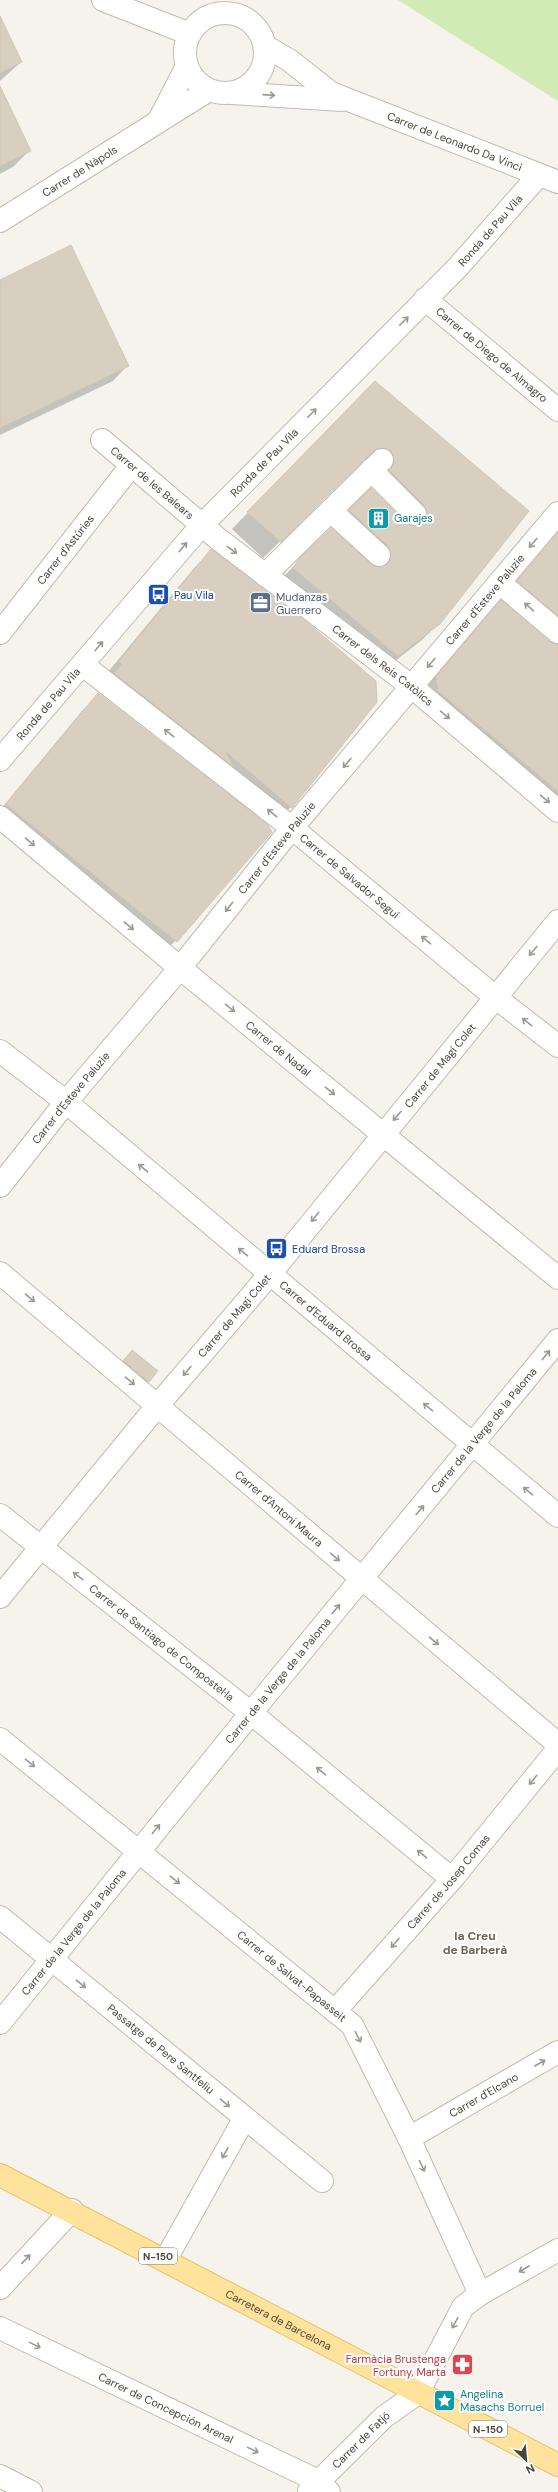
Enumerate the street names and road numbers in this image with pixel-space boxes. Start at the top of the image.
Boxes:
street label: Carrer de Leonardo Da Vinci [385,109,524,174]
street label: Carrer de Nàpols [39,142,120,200]
street label: Ronda de Pau Vila [455,192,525,269]
street label: Carrer de Diego de Almagro [433,304,550,405]
street label: Ronda de Pau Vila [227,425,301,500]
street label: Carrer de les Balears [108,443,197,522]
street label: Carrer d'Astúries [34,512,97,587]
street label: Carrer d'Esteve Paluzie [442,551,527,648]
street label: Carrer dels Reis Catòlics [330,622,436,709]
street label: Ronda de Pau Vila [13,665,83,743]
street label: Carrer d'Esteve Paluzie [235,799,318,897]
street label: Carrer de Salvador Seguí [297,830,403,922]
street label: Carrer de Nadal [243,1018,314,1079]
street label: Carrer de Magí Colet [401,1020,479,1111]
street label: Carrer d'Esteve Paluzie [29,1049,113,1147]
street label: Carrer de Magí Colet [195,1271,274,1360]
street label: Carrer d'Eduard Brossa [277,1278,375,1364]
street label: Carrer de la Verge de la Paloma [428,1365,540,1496]
street label: Carrer d'Antoni Maura [232,1467,326,1550]
street label: Carrer de Santiago de Compostel·la [86,1581,237,1704]
street label: Carrer de la Verge de la Paloma [222,1615,334,1746]
street label: Carrer de Josep Comas [404,1831,493,1932]
street label: Carrer de la Verge de la Paloma [18,1866,129,1998]
street label: Carrer de Salvat-Papasseit [234,1927,349,2025]
street label: Passatge de Pere Santfeliu [105,2001,217,2097]
street label: Carrer d'Elcano [446,2070,521,2120]
road number: N-150 [139,2248,177,2264]
street label: Carretera de Barcelona [223,2286,334,2353]
street label: Carrer de Concepción Arenal [96,2369,236,2446]
street label: Carrer de Fatjó [329,2408,393,2471]
road number: N-150 [469,2421,507,2437]

